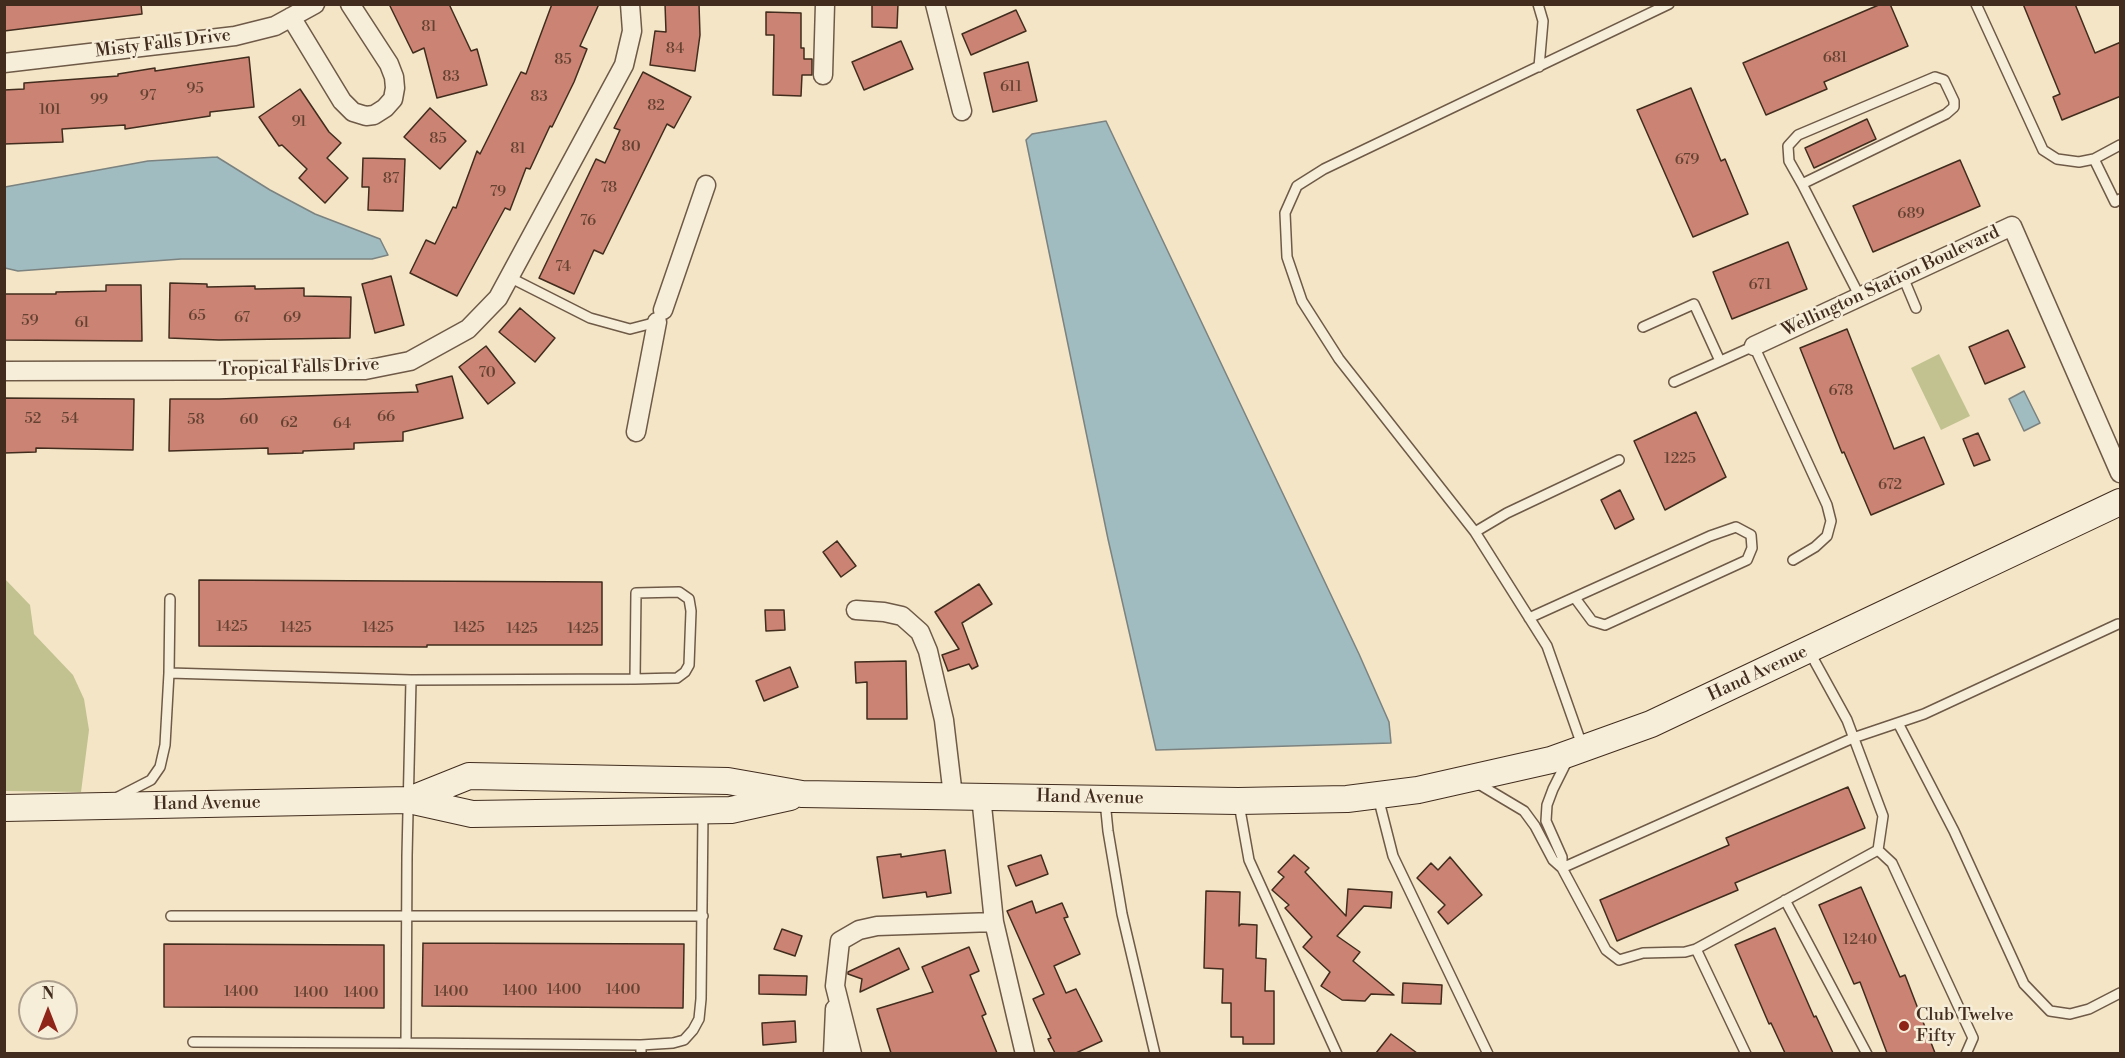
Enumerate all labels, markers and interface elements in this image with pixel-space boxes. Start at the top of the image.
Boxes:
house number: 81 [421,18,437,36]
street label: Misty Falls Drive [94,25,232,63]
house number: 84 [666,40,684,58]
house number: 681 [1823,49,1847,67]
house number: 85 [554,51,572,69]
house number: 83 [442,68,460,86]
house number: 611 [1000,78,1022,96]
house number: 95 [186,80,204,98]
house number: 97 [140,87,156,105]
house number: 83 [530,88,548,106]
house number: 99 [90,91,108,109]
house number: 82 [647,97,665,115]
house number: 101 [39,101,61,119]
house number: 91 [291,113,307,131]
house number: 85 [429,130,447,148]
house number: 80 [621,138,641,156]
house number: 81 [510,140,526,158]
house number: 679 [1675,151,1699,169]
house number: 87 [383,170,399,188]
house number: 78 [601,179,617,197]
house number: 79 [490,183,506,201]
house number: 689 [1897,205,1925,223]
house number: 76 [580,212,596,230]
street label: Wellington Station Boulevard [1779,222,2003,342]
house number: 74 [555,258,571,276]
house number: 671 [1749,276,1771,294]
house number: 65 [188,307,206,325]
house number: 67 [234,309,250,327]
house number: 69 [283,309,301,327]
house number: 59 [21,312,39,330]
house number: 61 [74,314,90,332]
street label: Tropical Falls Drive [218,354,380,382]
house number: 70 [478,364,496,382]
house number: 678 [1829,382,1853,400]
house number: 66 [377,408,395,426]
house number: 52 [25,410,41,428]
house number: 54 [61,410,79,428]
house number: 58 [187,411,205,429]
house number: 60 [239,411,259,429]
house number: 62 [280,414,298,432]
house number: 64 [333,415,351,433]
house number: 1225 [1664,450,1696,468]
house number: 672 [1878,476,1902,494]
house number: 1425 [216,618,248,636]
house number: 1425 [280,619,312,637]
house number: 1425 [362,619,394,637]
house number: 1425 [453,619,485,637]
house number: 1425 [506,620,538,638]
house number: 1425 [567,620,599,638]
street label: Hand Avenue [1705,641,1811,707]
street label: Hand Avenue [1036,786,1144,810]
street label: Hand Avenue [153,792,261,816]
house number: 1240 [1843,931,1877,949]
north arrow [18,980,78,1040]
house number: 1400 [547,981,581,999]
house number: 1400 [606,981,640,999]
house number: 1400 [503,982,537,1000]
house number: 1400 [224,983,258,1001]
house number: 1400 [434,983,468,1001]
text: N [42,984,54,1004]
house number: 1400 [294,984,328,1002]
house number: 1400 [344,984,378,1002]
place label: Club Twelve Fifty [1916,1005,2014,1048]
marker: Club Twelve Fifty [1897,1019,1911,1033]

